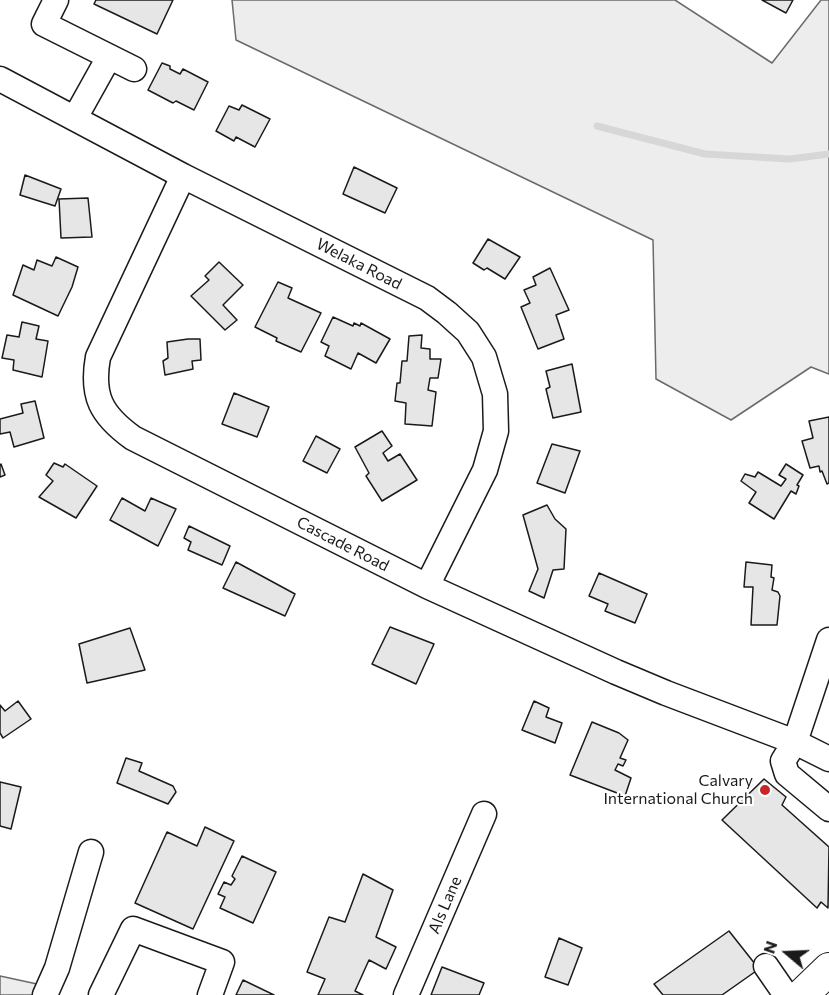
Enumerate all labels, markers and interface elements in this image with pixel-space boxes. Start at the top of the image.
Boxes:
street label: Welaka Road [313,234,405,294]
street label: Cascade Road [294,513,392,575]
place label: Calvary International Church [603,771,753,809]
marker: Calvary International Church [758,783,772,797]
street label: Als Lane [424,873,466,937]
north arrow [757,923,817,983]
text: N [759,938,780,956]

